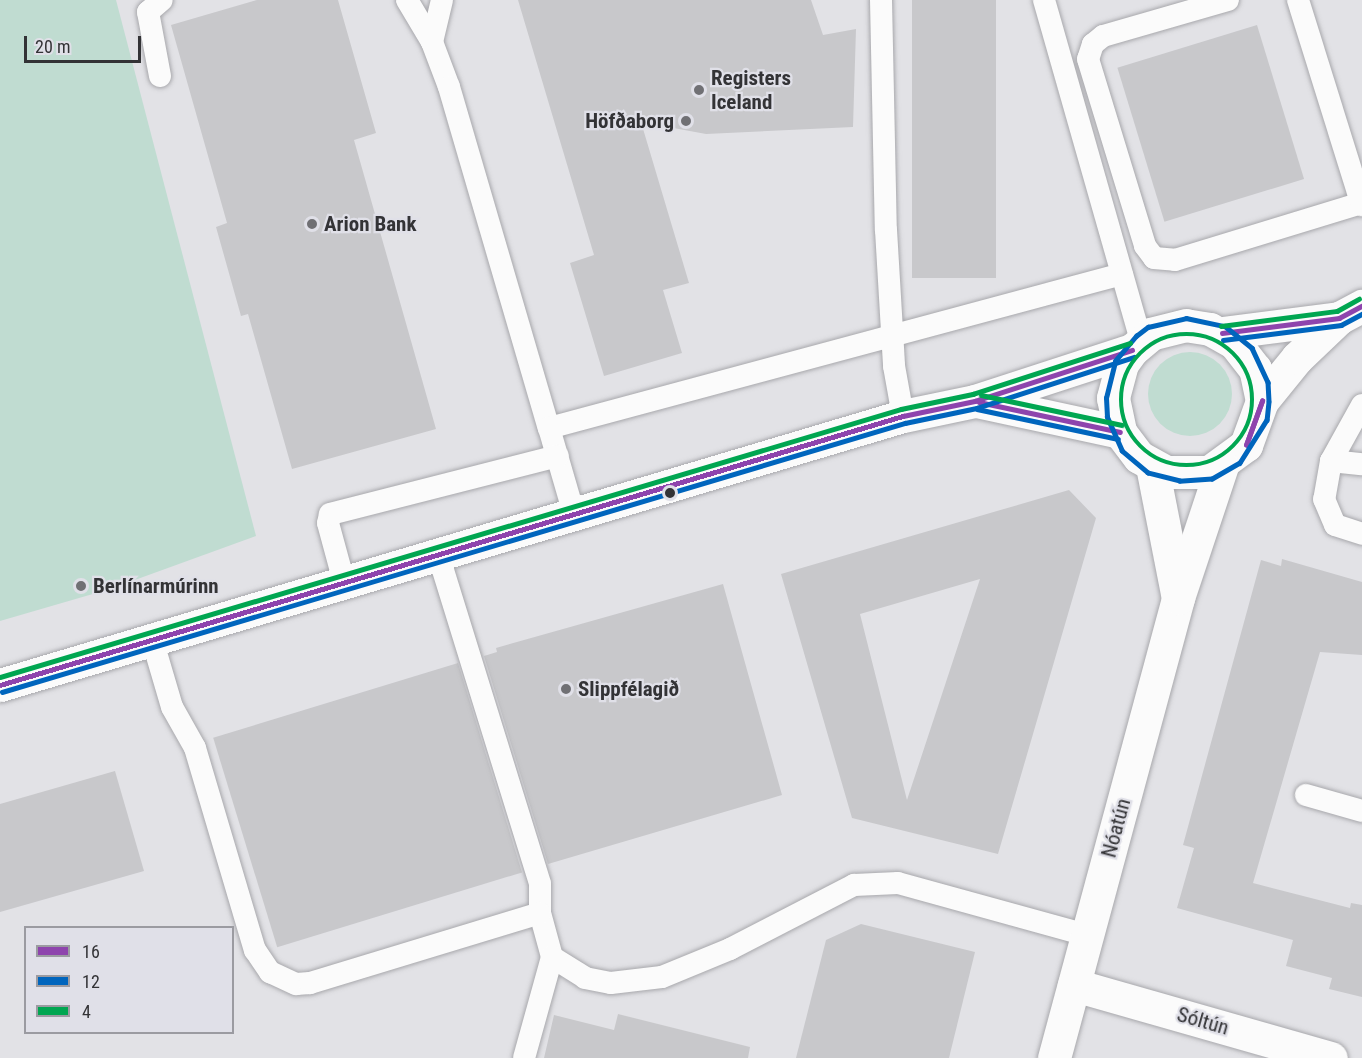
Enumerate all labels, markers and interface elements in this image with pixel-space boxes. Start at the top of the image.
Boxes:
scale bar [27,24,144,62]
text: 20 m [35,36,70,57]
place label: Registers Iceland [711,65,791,115]
marker: Registers Iceland [692,83,706,97]
place label: Höfðaborg [585,108,674,134]
marker: Höfðaborg [679,114,693,128]
place label: Arion Bank [324,211,416,237]
marker: Arion Bank [305,217,319,231]
unlabelled marker [664,487,676,499]
place label: Berlínarmúrinn [93,573,219,599]
marker: Berlínarmúrinn [74,579,88,593]
place label: Slippfélagið [578,676,679,702]
marker: Slippfélagið [559,682,573,696]
street label: Nóatún [1096,796,1136,860]
legend [24,926,234,1034]
text: 16 [82,941,100,962]
text: 12 [82,971,100,992]
text: 4 [82,1001,91,1022]
street label: Sóltún [1174,1002,1232,1040]

